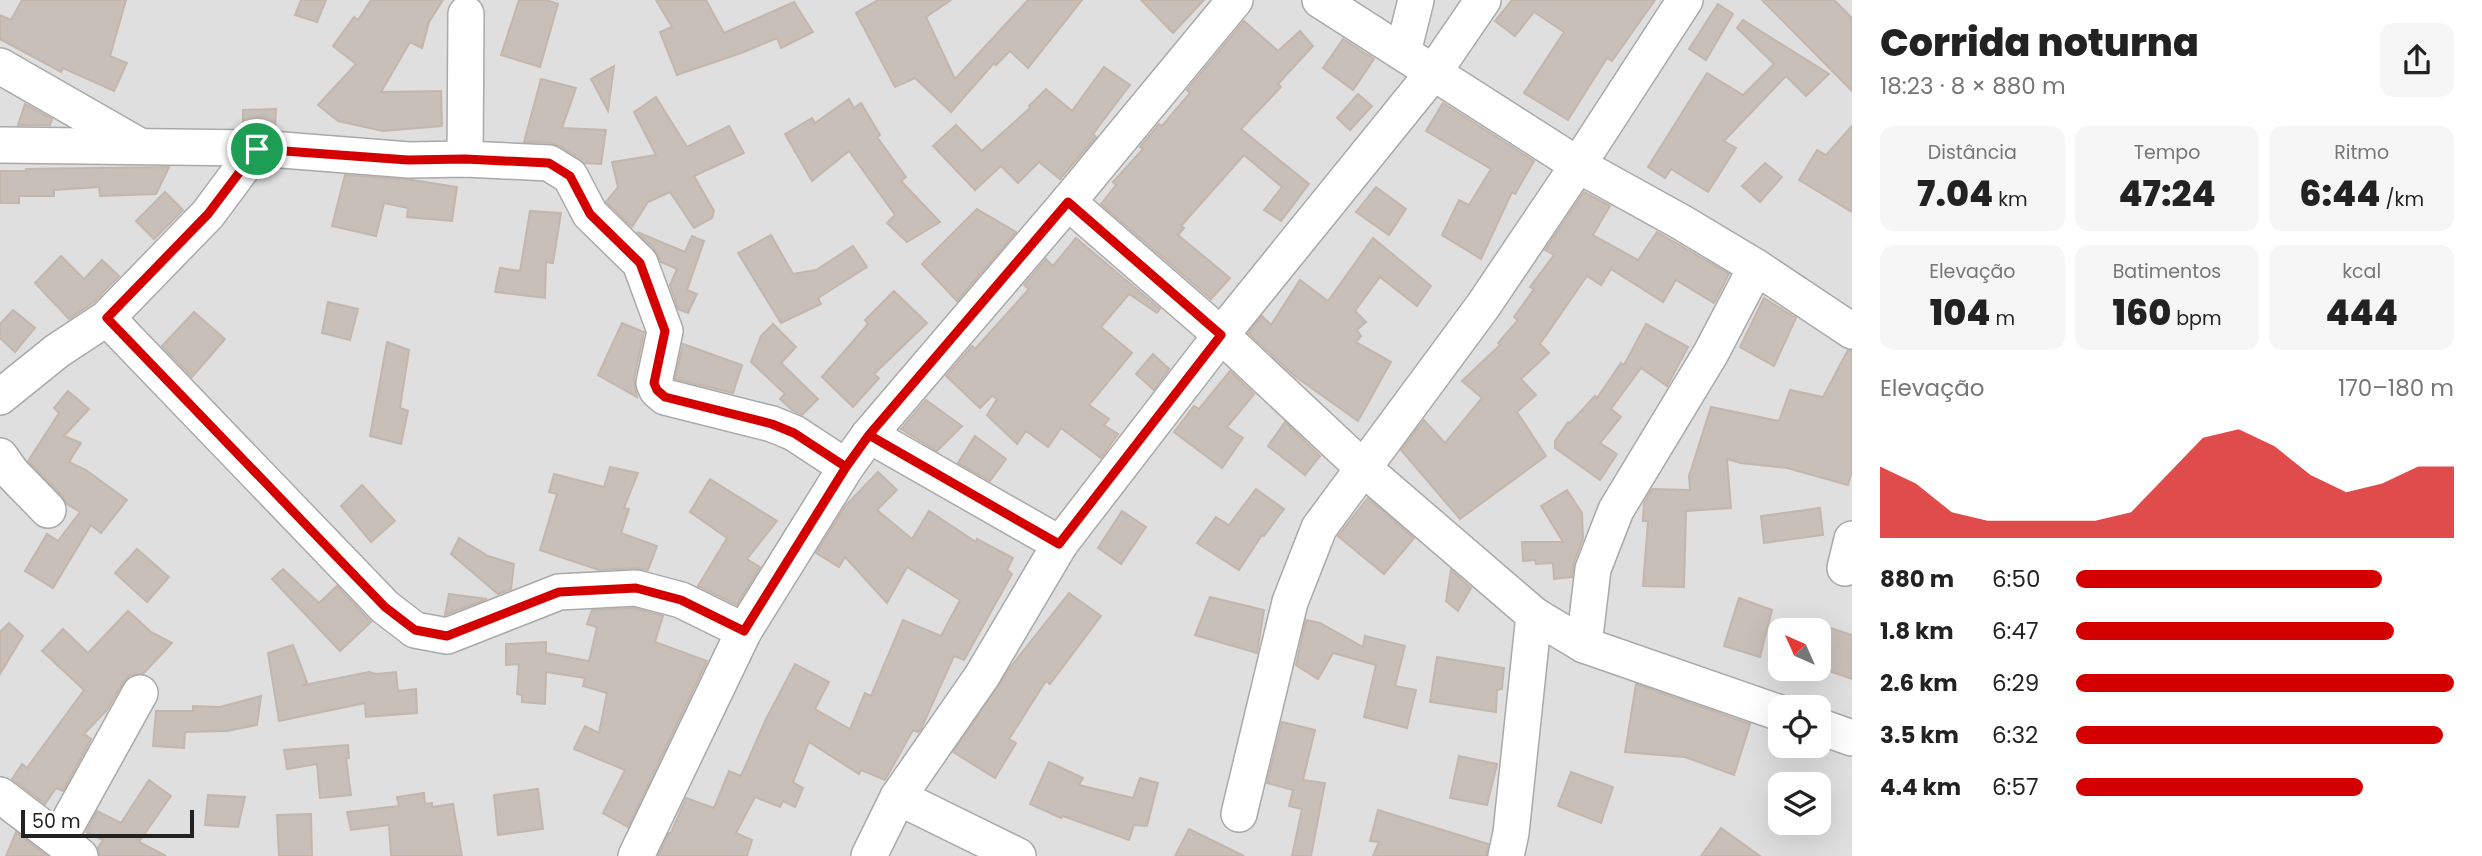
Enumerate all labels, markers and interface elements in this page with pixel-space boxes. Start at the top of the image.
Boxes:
text: Corrida noturna [1880,16,2199,69]
button: share [2380,23,2454,97]
text: 18:23 · 8 × 880 m [1880,70,2066,102]
pin [227,119,287,179]
icon: arrive [238,130,276,168]
text: Distância [1928,139,2017,166]
text: Tempo [2134,139,2200,166]
text: Ritmo [2334,139,2389,166]
text: 7.04 [1917,169,1993,218]
text: 47:24 [2118,169,2216,218]
text: 6:44 [2299,169,2381,218]
text: km [1993,186,2028,213]
text: /km [2381,186,2424,213]
text: Elevação [1929,258,2015,285]
text: Batimentos [2113,258,2221,285]
text: kcal [2342,258,2381,285]
text: 104 [1930,288,1990,337]
text: 160 [2112,288,2171,337]
text: 444 [2325,288,2398,337]
text: m [1990,305,2015,332]
text: bpm [2171,305,2222,332]
text: Elevação [1880,372,1984,404]
text: 170–180 m [2338,372,2454,404]
text: 880 m [1880,563,1954,595]
text: 6:50 [1992,563,2040,595]
text: 1.8 km [1880,615,1954,647]
text: 6:47 [1992,615,2039,647]
north arrow [1768,618,1830,681]
map controls [1768,618,1831,835]
text: 2.6 km [1880,667,1958,699]
text: 6:29 [1992,667,2039,699]
button: locate [1768,695,1831,758]
text: 3.5 km [1880,719,1959,751]
text: 6:32 [1992,719,2038,751]
text: 4.4 km [1880,771,1961,803]
text: 6:57 [1992,771,2039,803]
button: layers [1768,772,1831,835]
scale bar [21,807,194,839]
text: 50 m [32,808,81,835]

